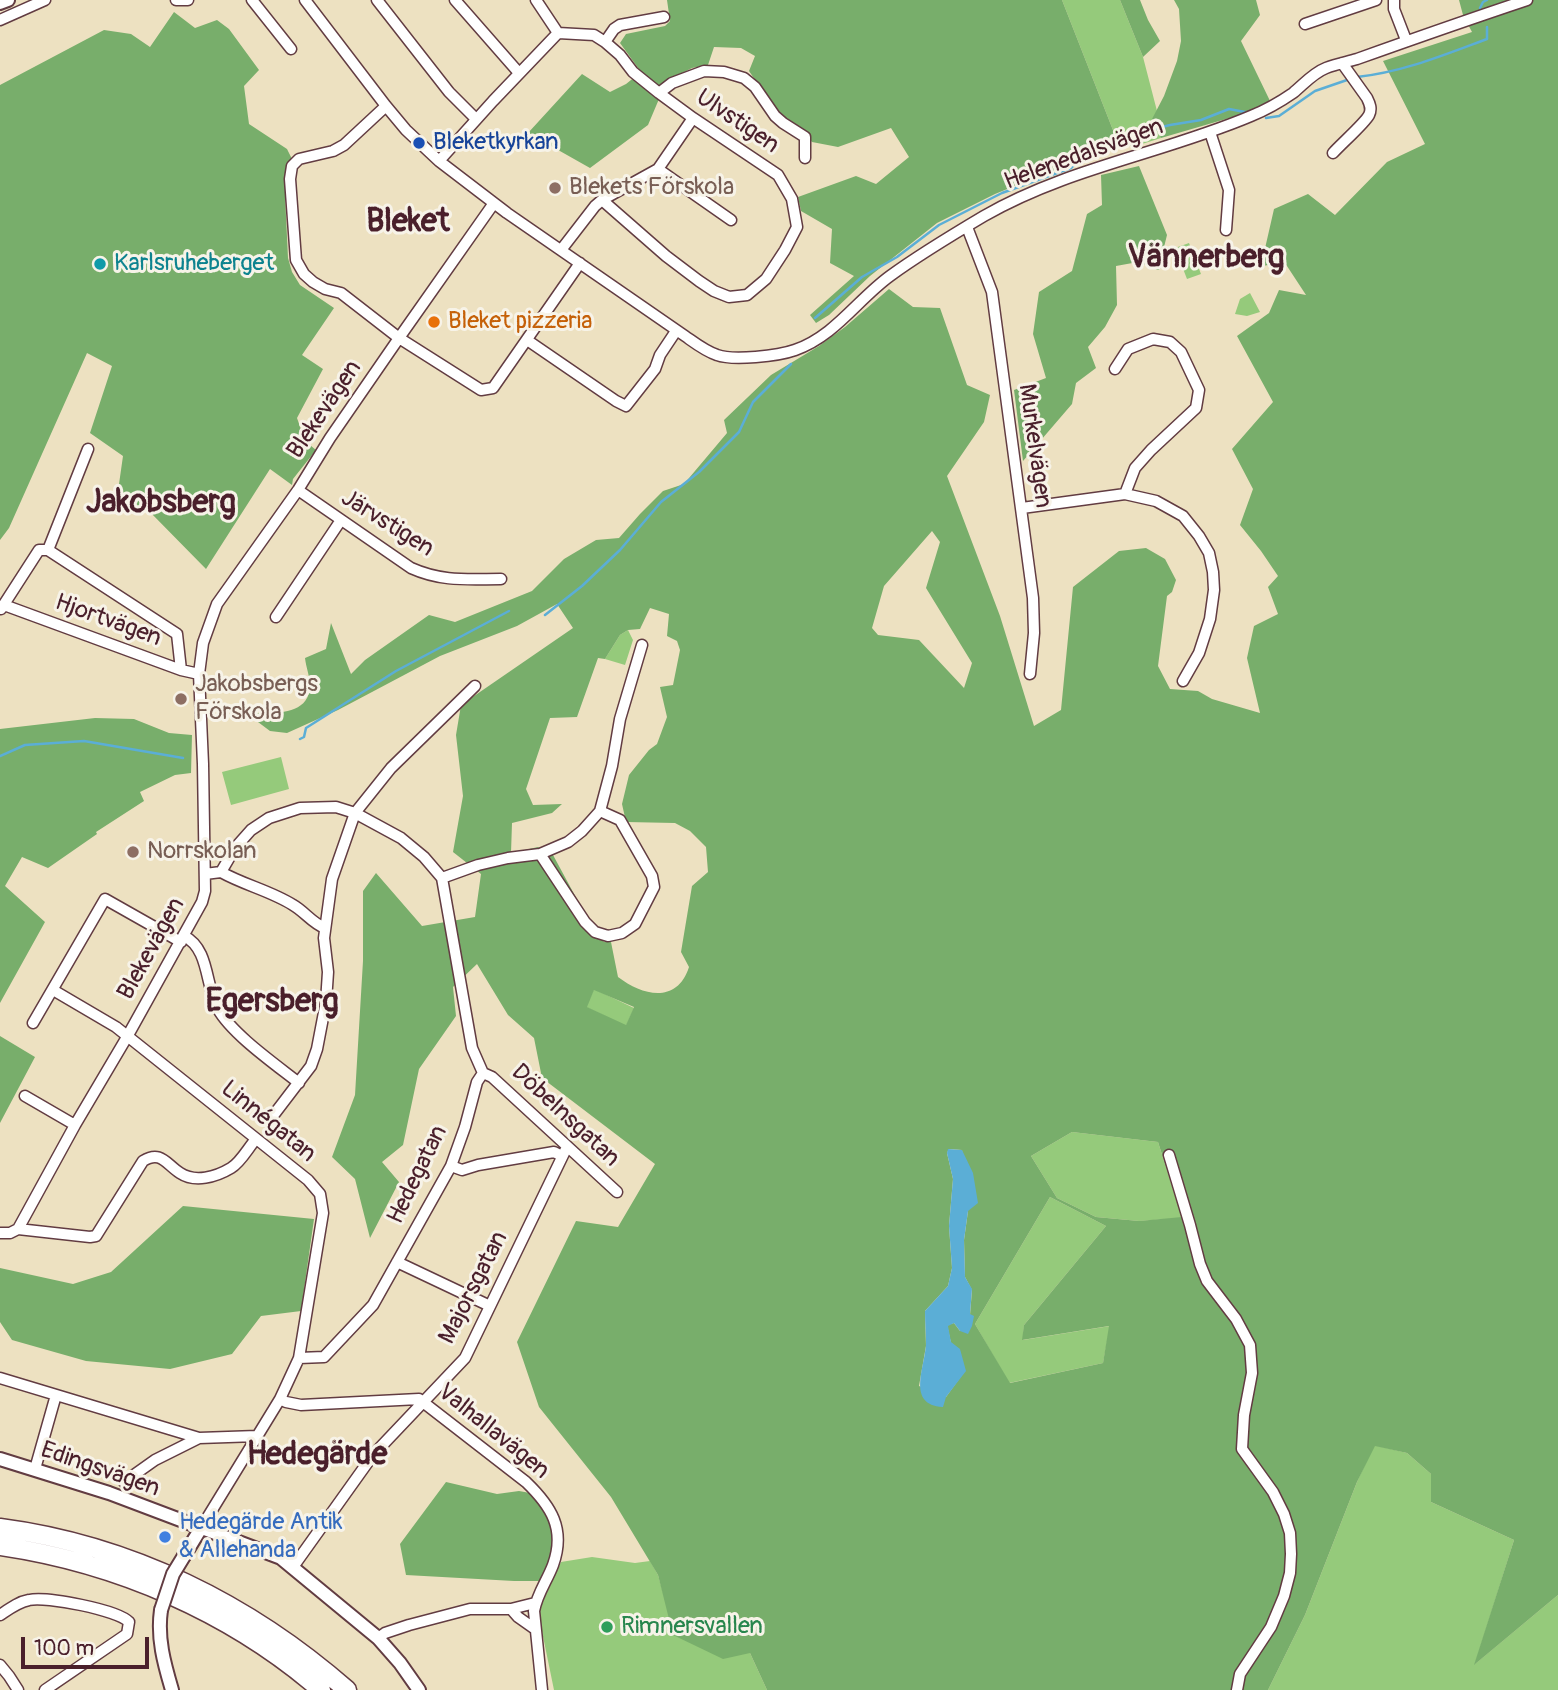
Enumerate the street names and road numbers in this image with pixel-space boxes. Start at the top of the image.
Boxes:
street label: Ulvstigen [690,84,784,160]
street label: Helenedalsvägen [1001,113,1167,197]
street label: Blekevägen [282,355,368,465]
street label: Murkelvägen [1011,382,1057,510]
street label: Järvstigen [335,484,439,564]
street label: Hjortvägen [51,588,165,654]
street label: Blekevägen [112,893,192,1005]
street label: Döbelnsgatan [505,1059,625,1173]
street label: Linnégatan [215,1075,321,1169]
street label: Hedegatan [382,1121,454,1229]
street label: Majorsgatan [433,1227,515,1349]
street label: Valhallavägen [431,1378,555,1486]
street label: Edingsvägen [37,1436,163,1504]

